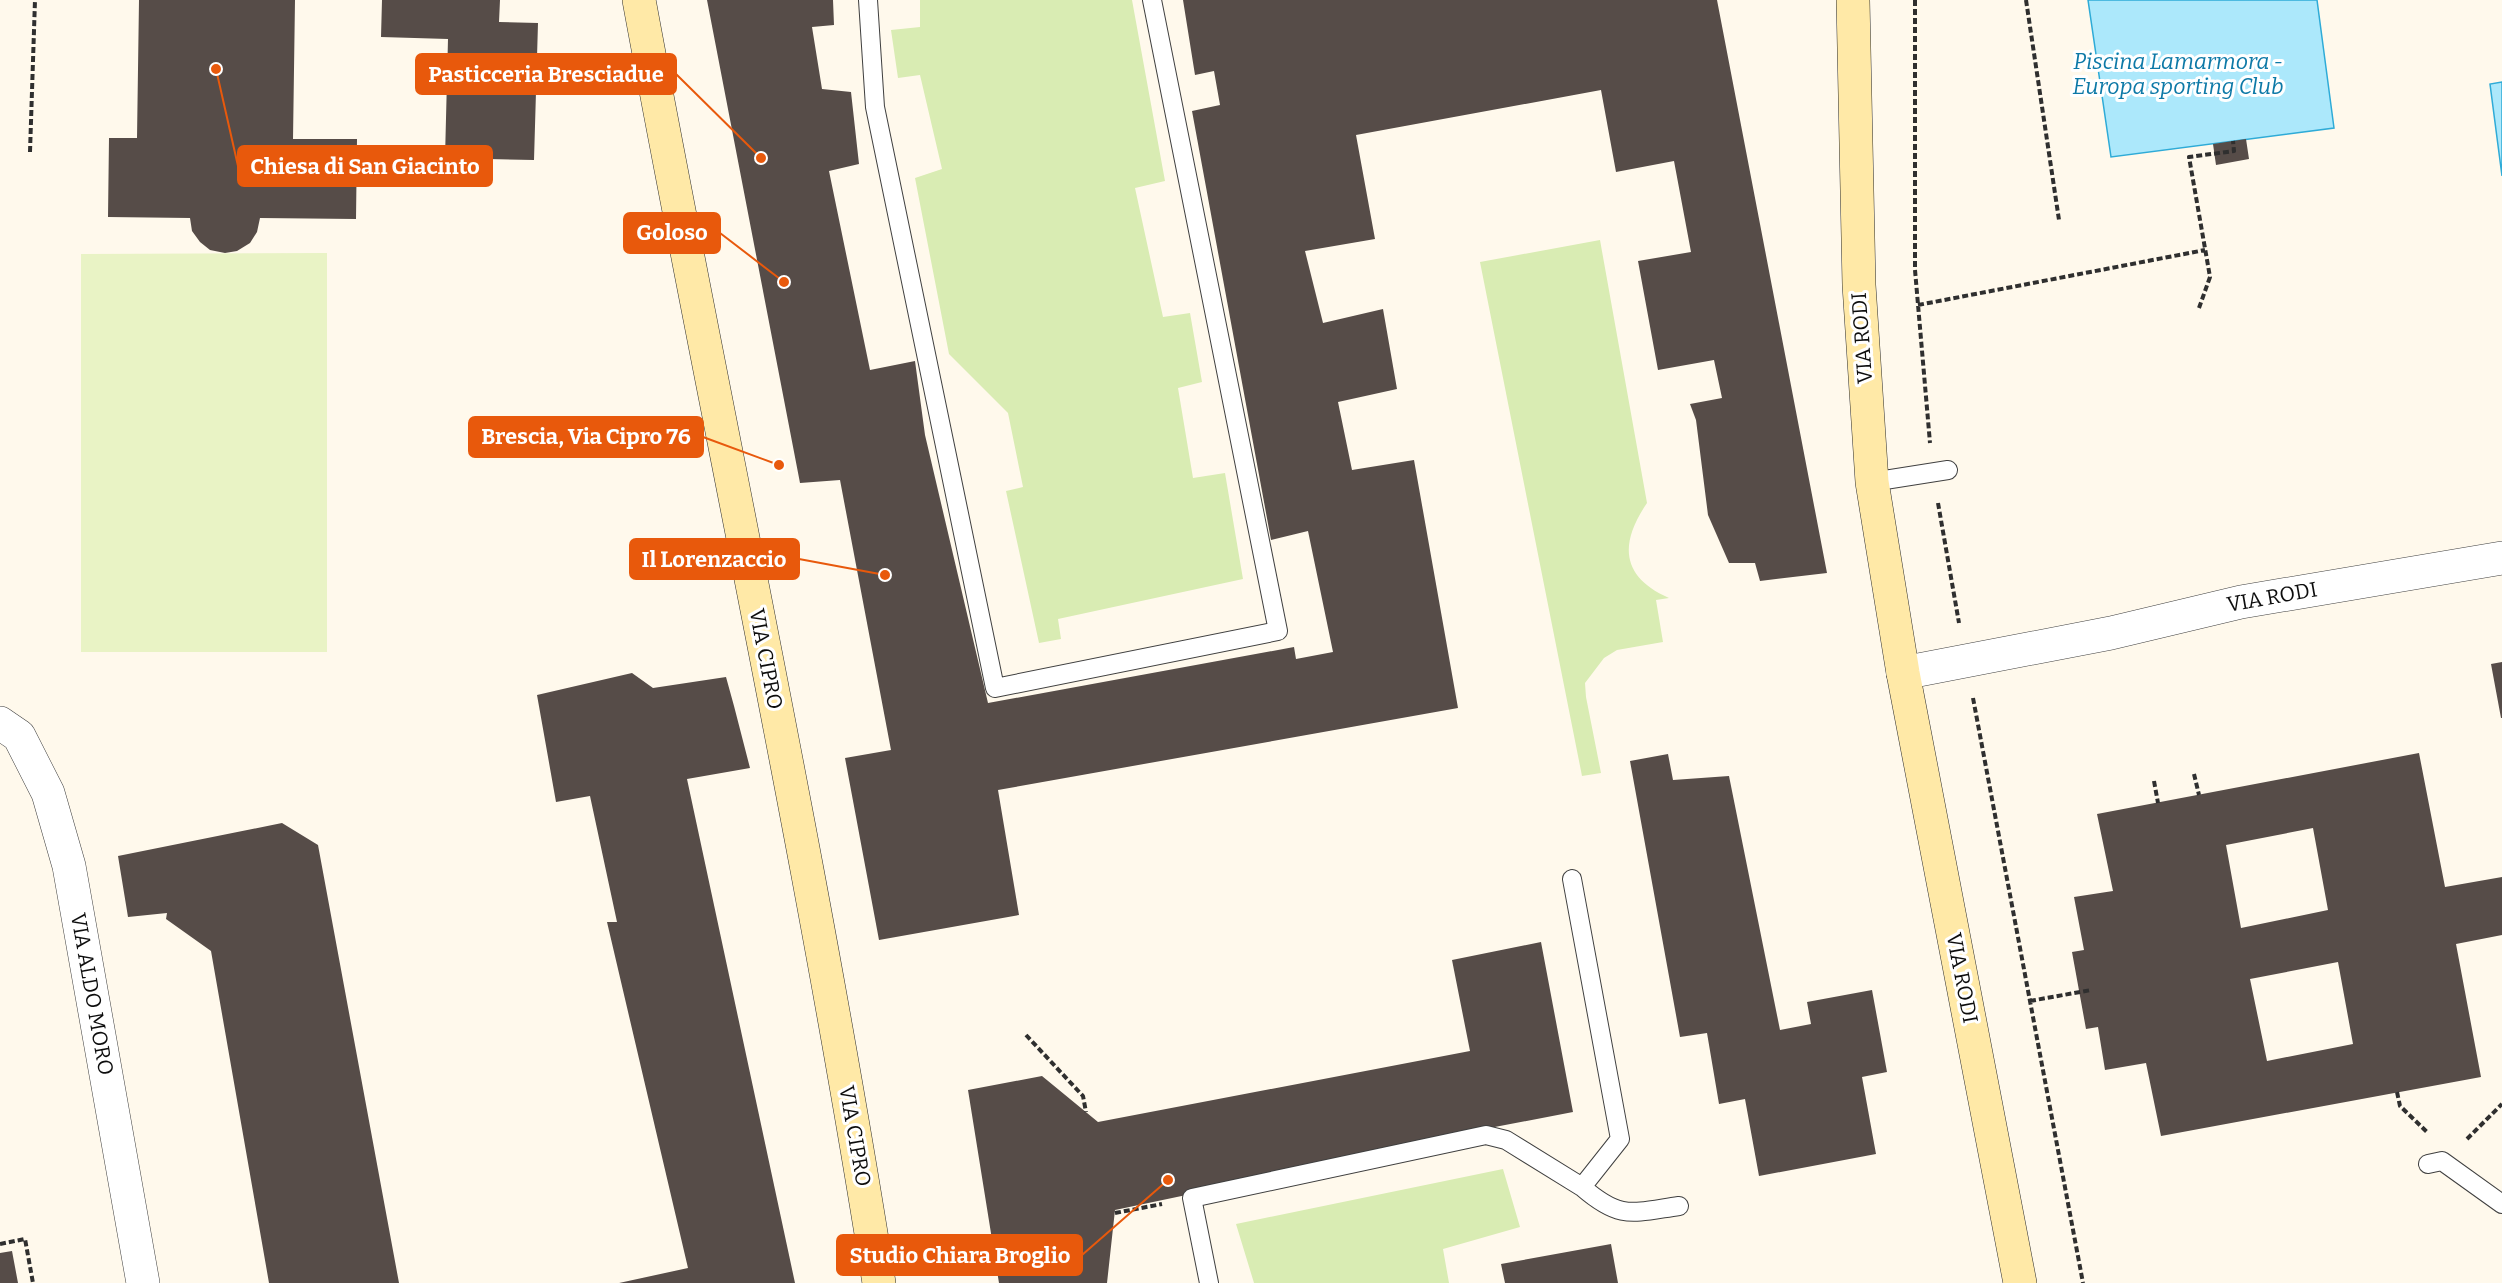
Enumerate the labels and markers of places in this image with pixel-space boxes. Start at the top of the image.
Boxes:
callout: Pasticceria Bresciadue [416,54,676,94]
callout: Chiesa di San Giacinto [238,146,492,186]
callout: Goloso [624,213,720,253]
callout: Brescia, Via Cipro 76 [469,417,703,457]
callout: Il Lorenzaccio [630,539,799,579]
callout: Studio Chiara Broglio [837,1235,1082,1275]

